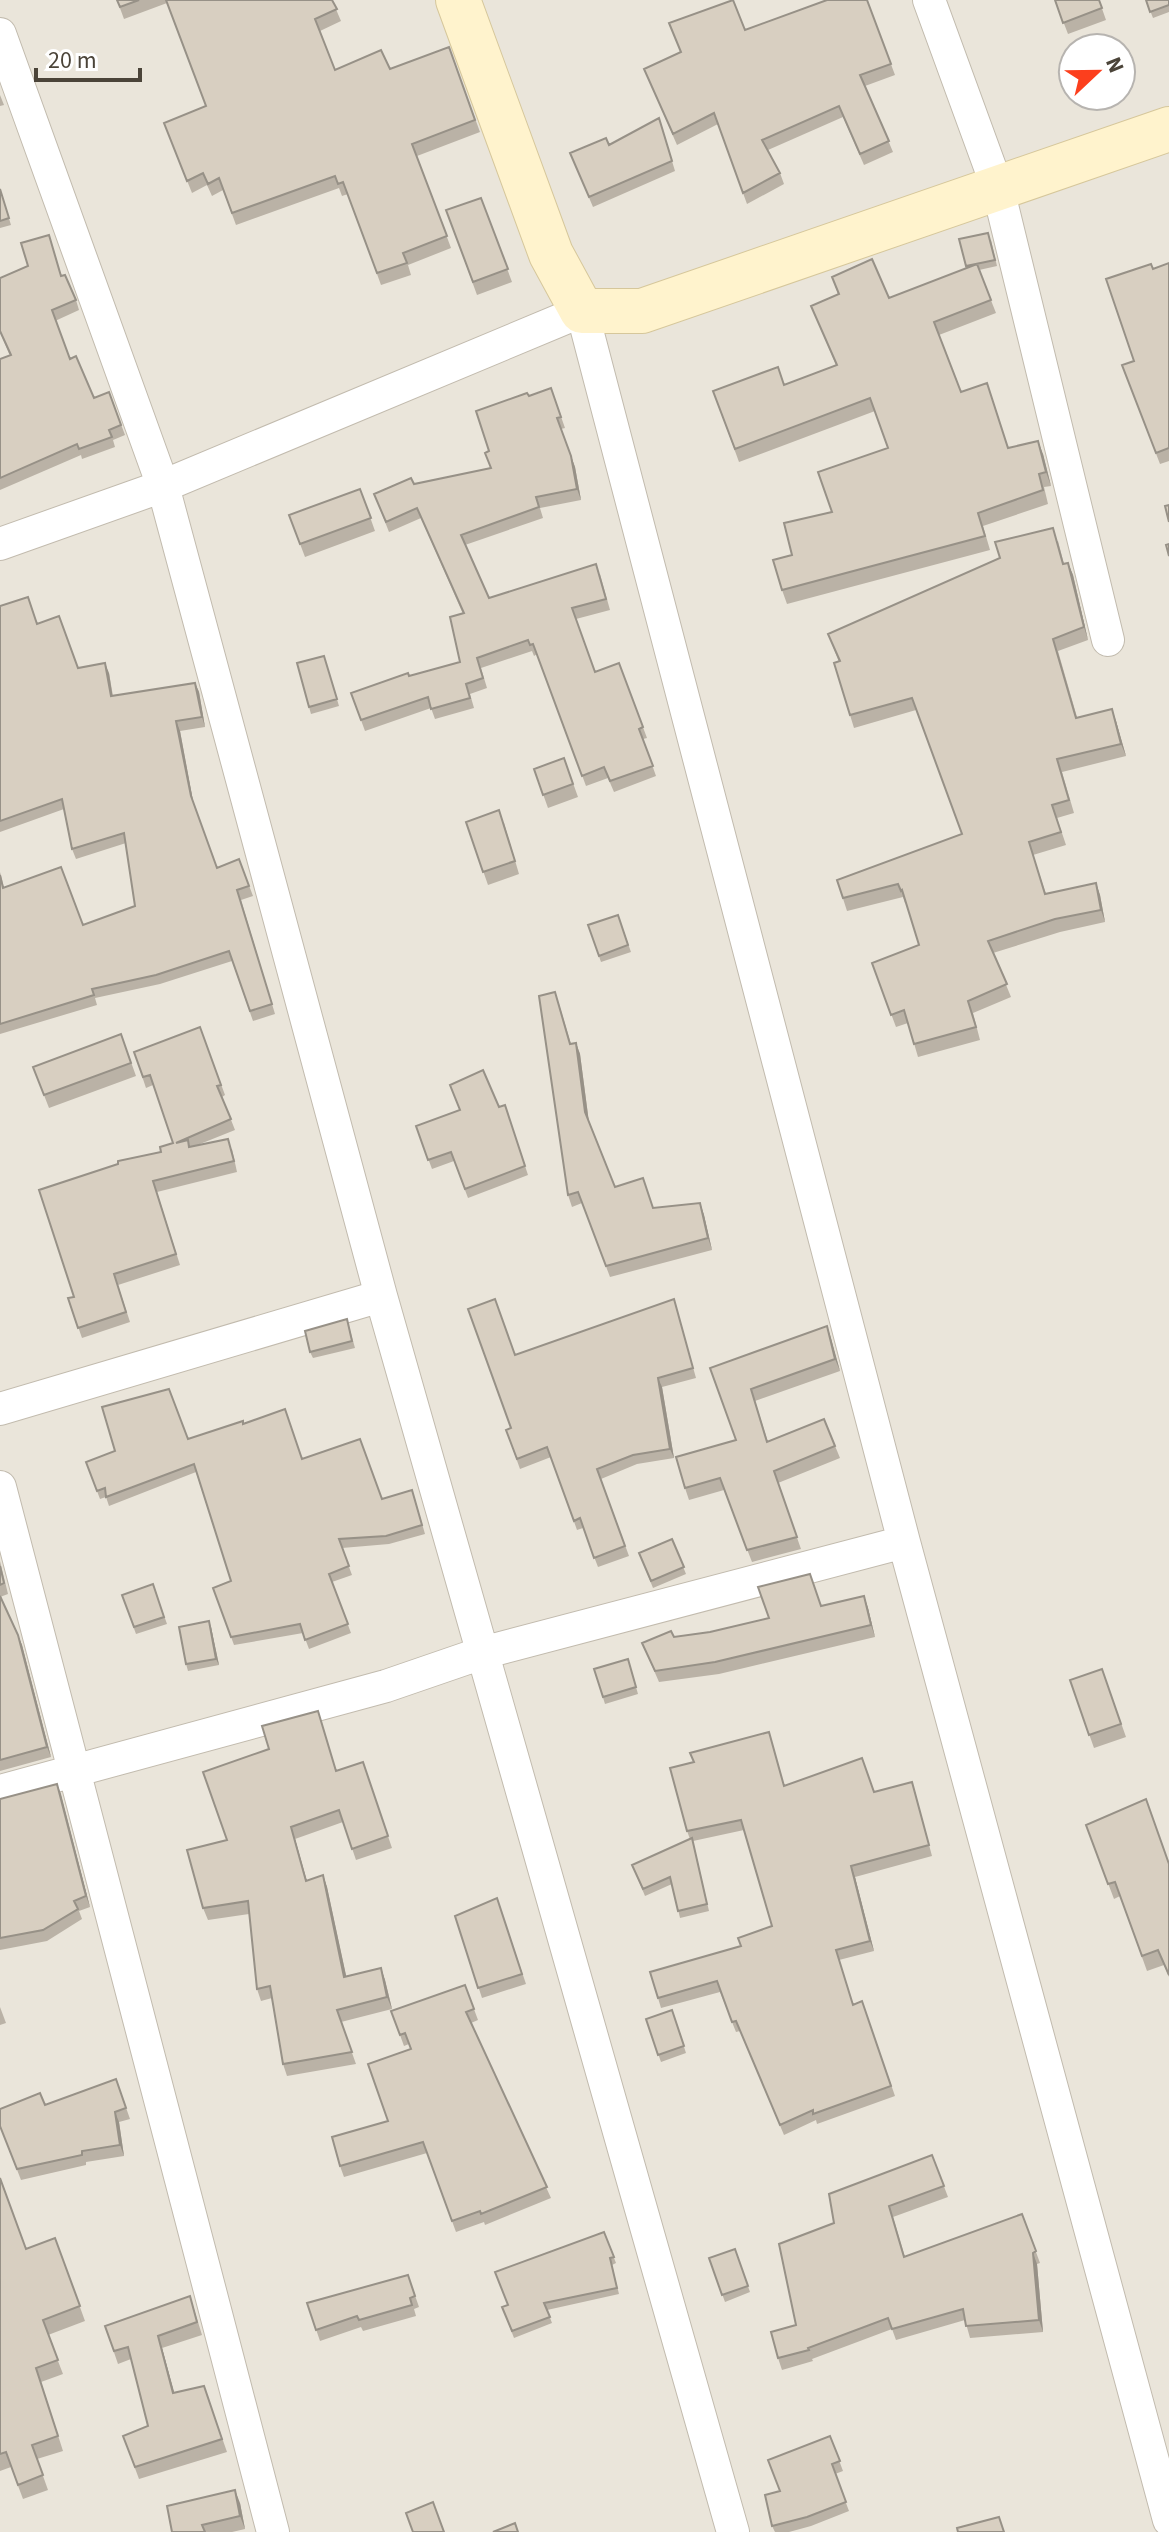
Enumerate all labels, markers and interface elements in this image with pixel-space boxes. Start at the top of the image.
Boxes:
scale bar [36,32,140,82]
north arrow [1057,32,1137,112]
text: 20 m [48,43,97,78]
text: N [1097,52,1132,78]

